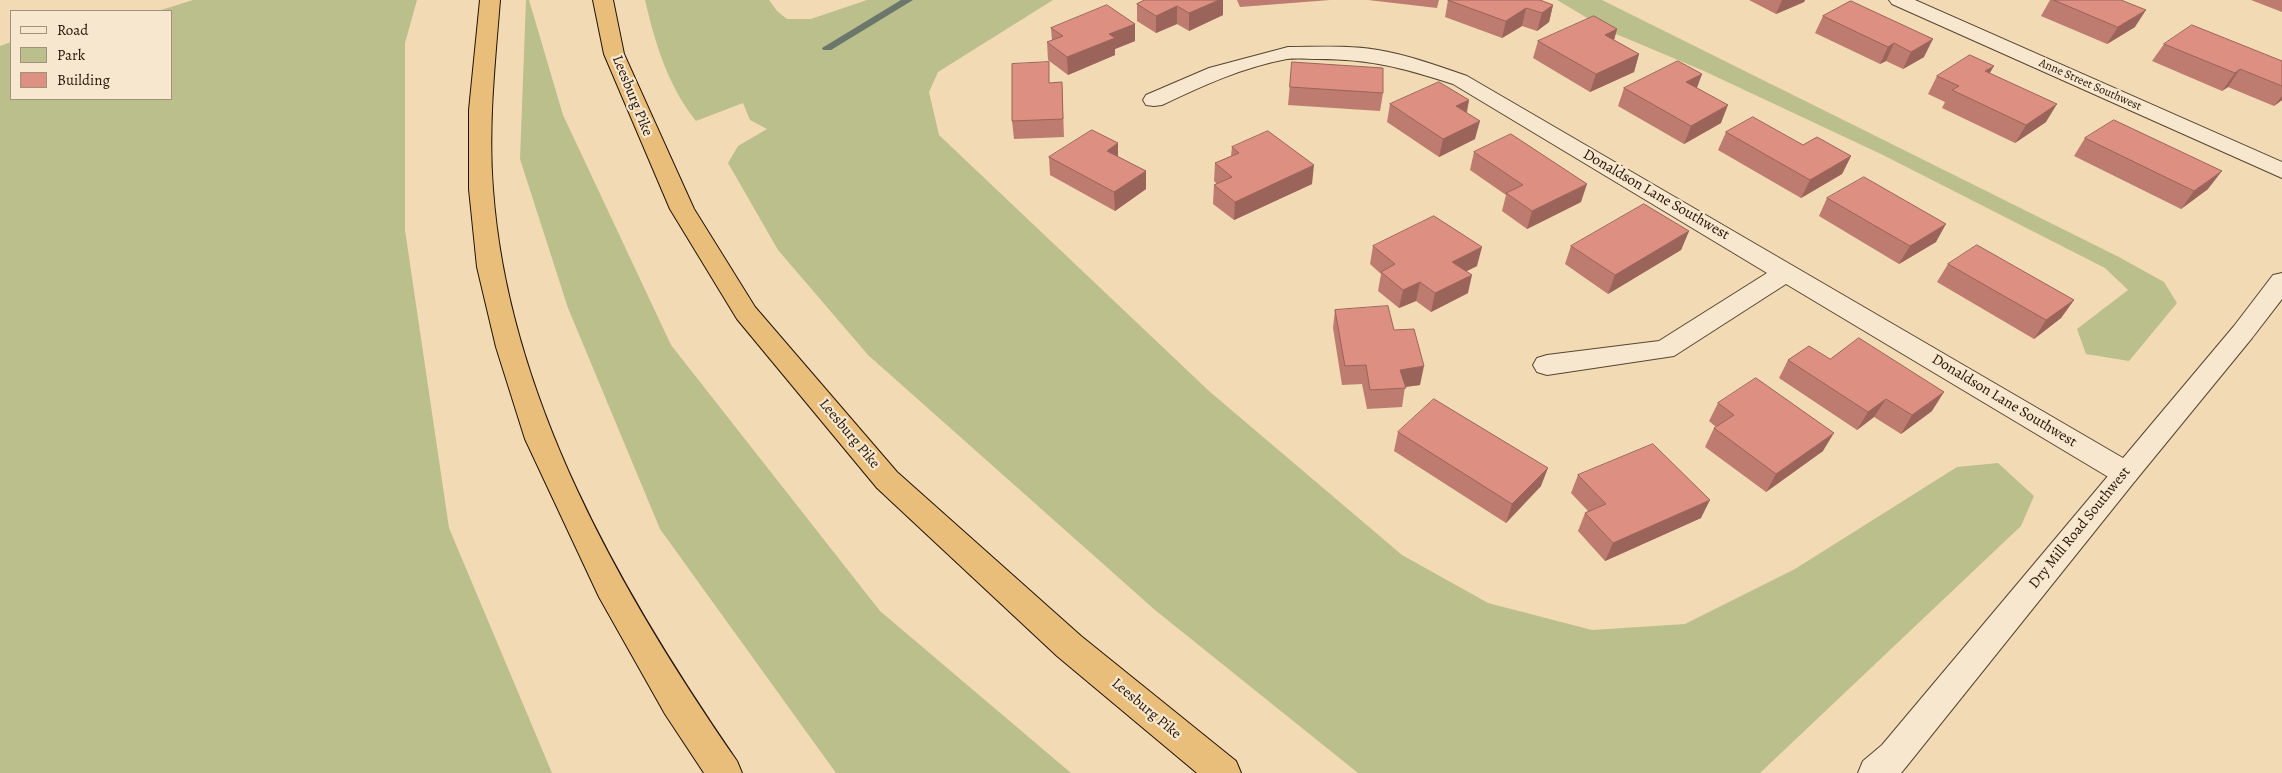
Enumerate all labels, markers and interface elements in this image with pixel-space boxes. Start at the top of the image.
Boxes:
legend [10,10,172,100]
text: Road [57,20,88,40]
text: Park [57,45,85,65]
street label: Leesburg Pike [608,53,656,139]
street label: Anne Street Southwest [2037,56,2143,114]
text: Building [57,70,110,90]
street label: Donaldson Lane Southwest [1580,146,1732,244]
street label: Donaldson Lane Southwest [1928,351,2080,451]
street label: Leesburg Pike [815,396,883,472]
street label: Dry Mill Road Southwest [2025,464,2135,592]
street label: Leesburg Pike [1108,675,1184,743]

